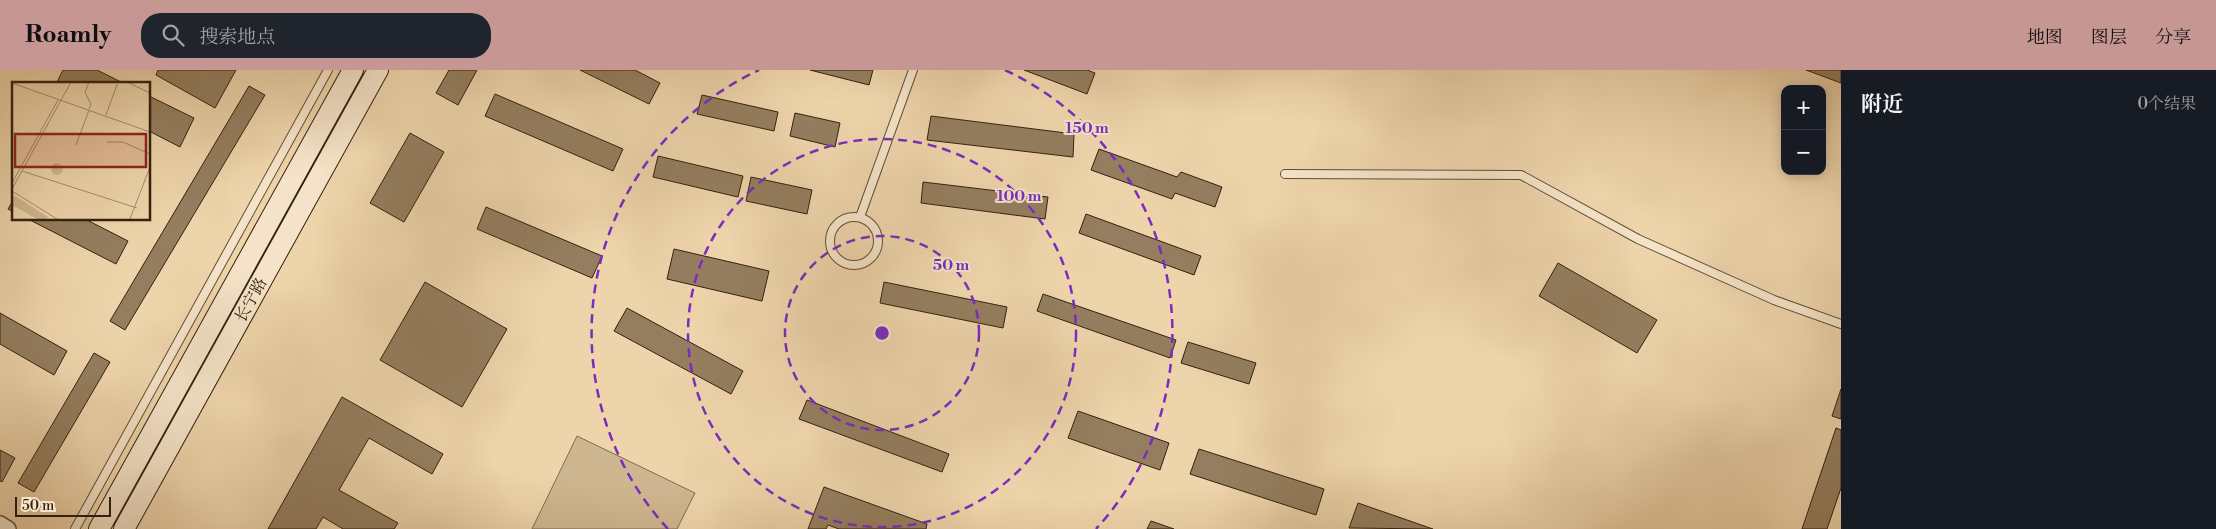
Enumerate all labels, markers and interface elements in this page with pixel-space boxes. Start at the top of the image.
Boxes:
search box [141,13,491,58]
text: Roamly [25,20,111,50]
icon: search [159,21,187,49]
text: 搜索地点 [199,25,275,49]
text: 地图 [2027,26,2063,49]
text: 图层 [2091,26,2127,49]
text: 分享 [2155,26,2191,49]
inset map [12,82,150,220]
map controls [1781,85,1826,175]
button: + [1781,85,1826,130]
text: 附近 [1861,92,1903,118]
text: 0个结果 [2137,94,2196,114]
text: 150 m [1065,119,1109,138]
button: − [1781,130,1826,175]
text: 100 m [997,187,1042,206]
text: 50 m [933,256,969,275]
street label: 长宁路 [231,274,271,326]
centre of rings [873,324,891,342]
scale bar [15,494,111,517]
text: 50 m [22,497,54,515]

